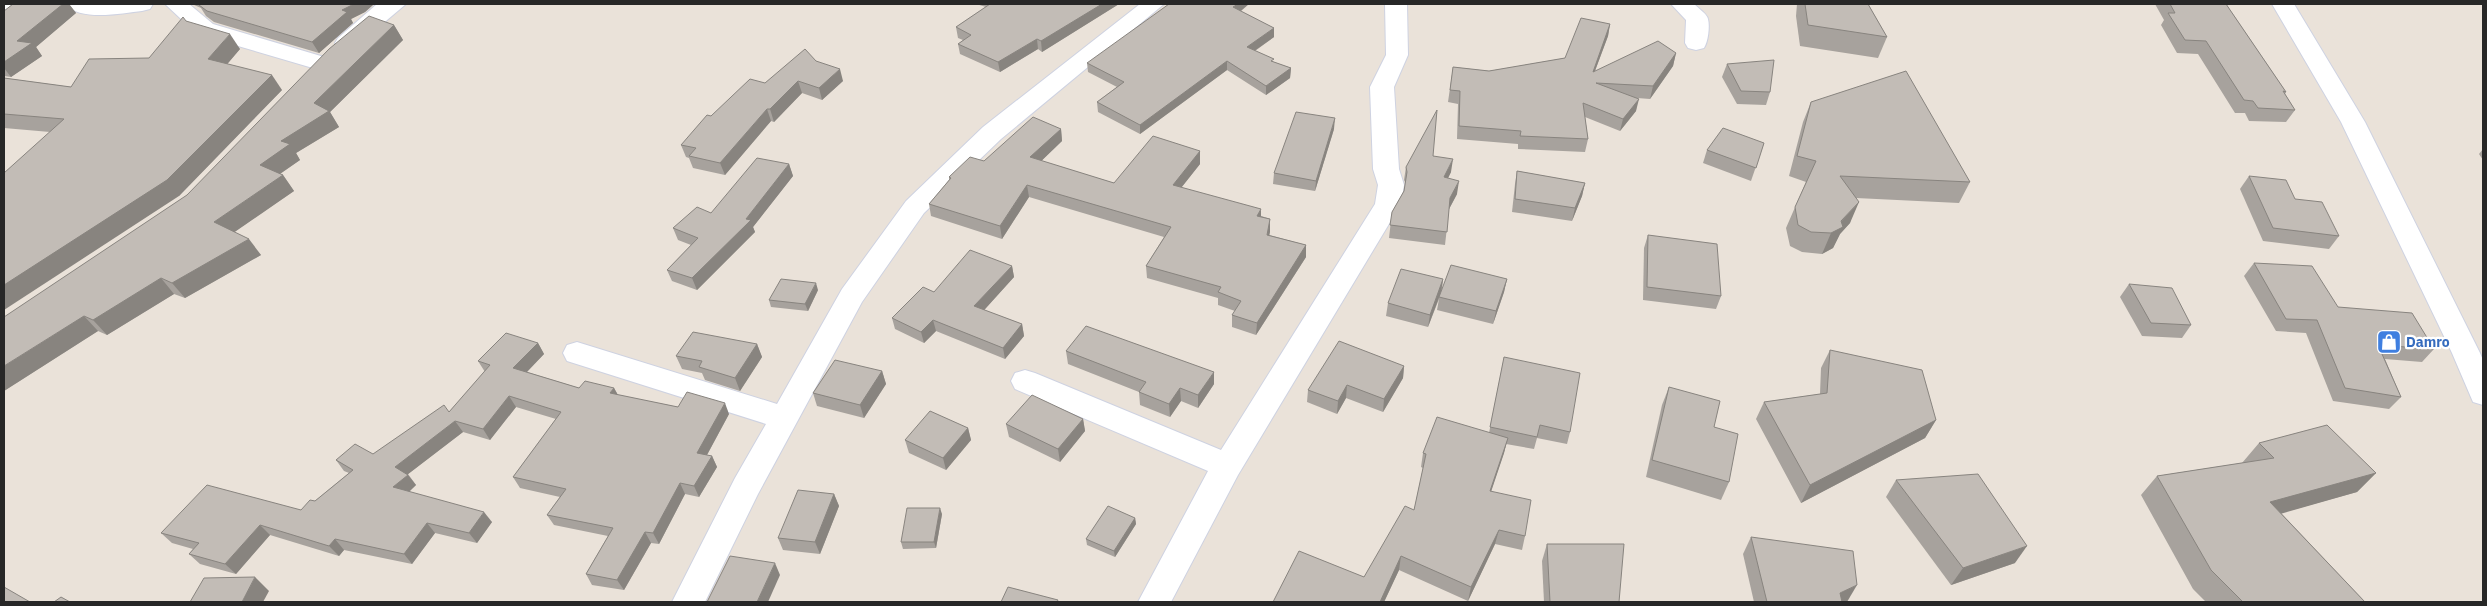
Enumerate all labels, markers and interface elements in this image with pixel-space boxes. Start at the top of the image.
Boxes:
shop icon: Damro [2376,329,2402,355]
place label: Damro [2406,333,2450,351]

